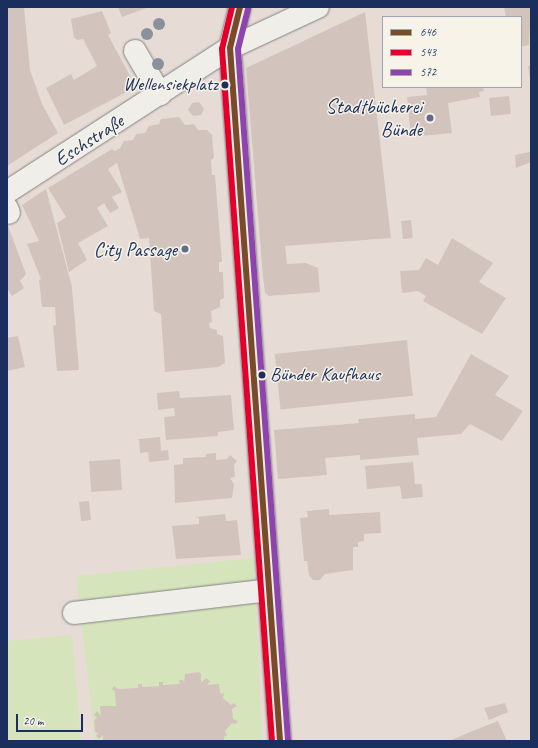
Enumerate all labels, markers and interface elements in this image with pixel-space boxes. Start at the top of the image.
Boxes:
legend [382,16,522,88]
text: 646 [420,24,436,40]
text: 543 [420,44,436,60]
text: 572 [420,64,436,80]
place label: Wellensiekplatz [123,74,218,96]
marker: Wellensiekplatz [220,80,230,90]
place label: Stadtbücherei Bünde [326,94,422,141]
street label: Eschstraße [50,109,128,171]
marker: Stadtbücherei Bünde [425,113,435,123]
place label: City Passage [93,237,177,261]
marker: City Passage [180,244,190,254]
place label: Bünder Kaufhaus [270,364,380,386]
marker: Bünder Kaufhaus [257,370,267,380]
scale bar [18,706,85,732]
text: 20 m [23,713,43,729]

